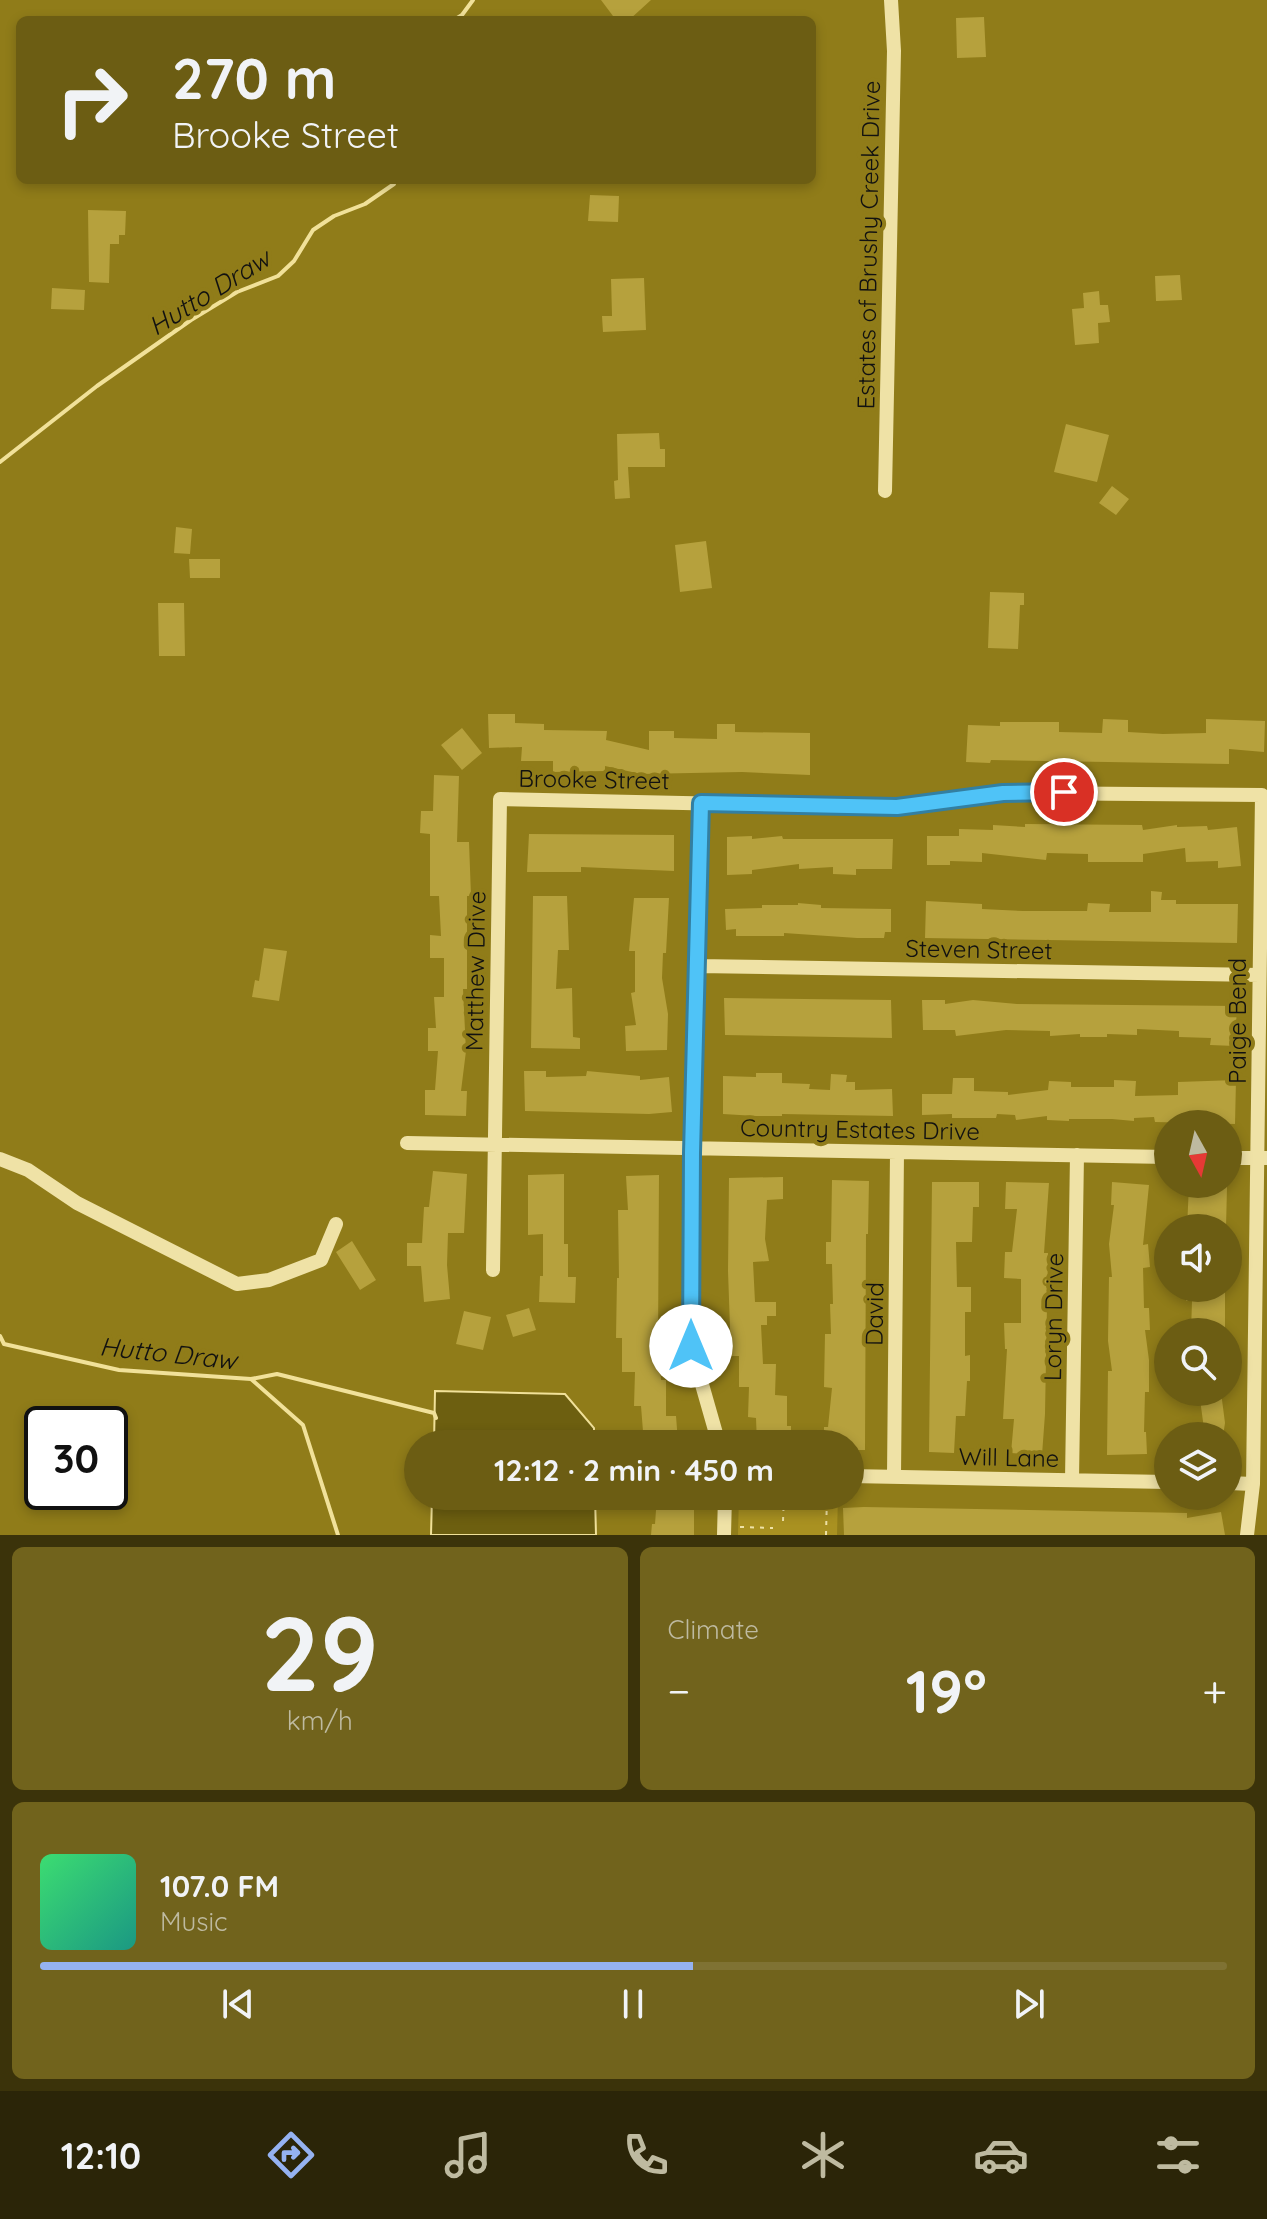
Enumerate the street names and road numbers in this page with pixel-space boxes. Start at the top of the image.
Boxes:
street label: Estates of Brushy Creek Drive [850,80,886,410]
street label: Brooke Street [518,763,670,795]
street label: Matthew Drive [459,891,491,1051]
street label: Steven Street [905,933,1053,965]
street label: Paige Bend [1222,958,1252,1084]
street label: Country Estates Drive [740,1112,980,1146]
street label: Loryn Drive [1037,1253,1069,1381]
street label: David [858,1282,890,1346]
street label: Will Lane [958,1441,1060,1473]

